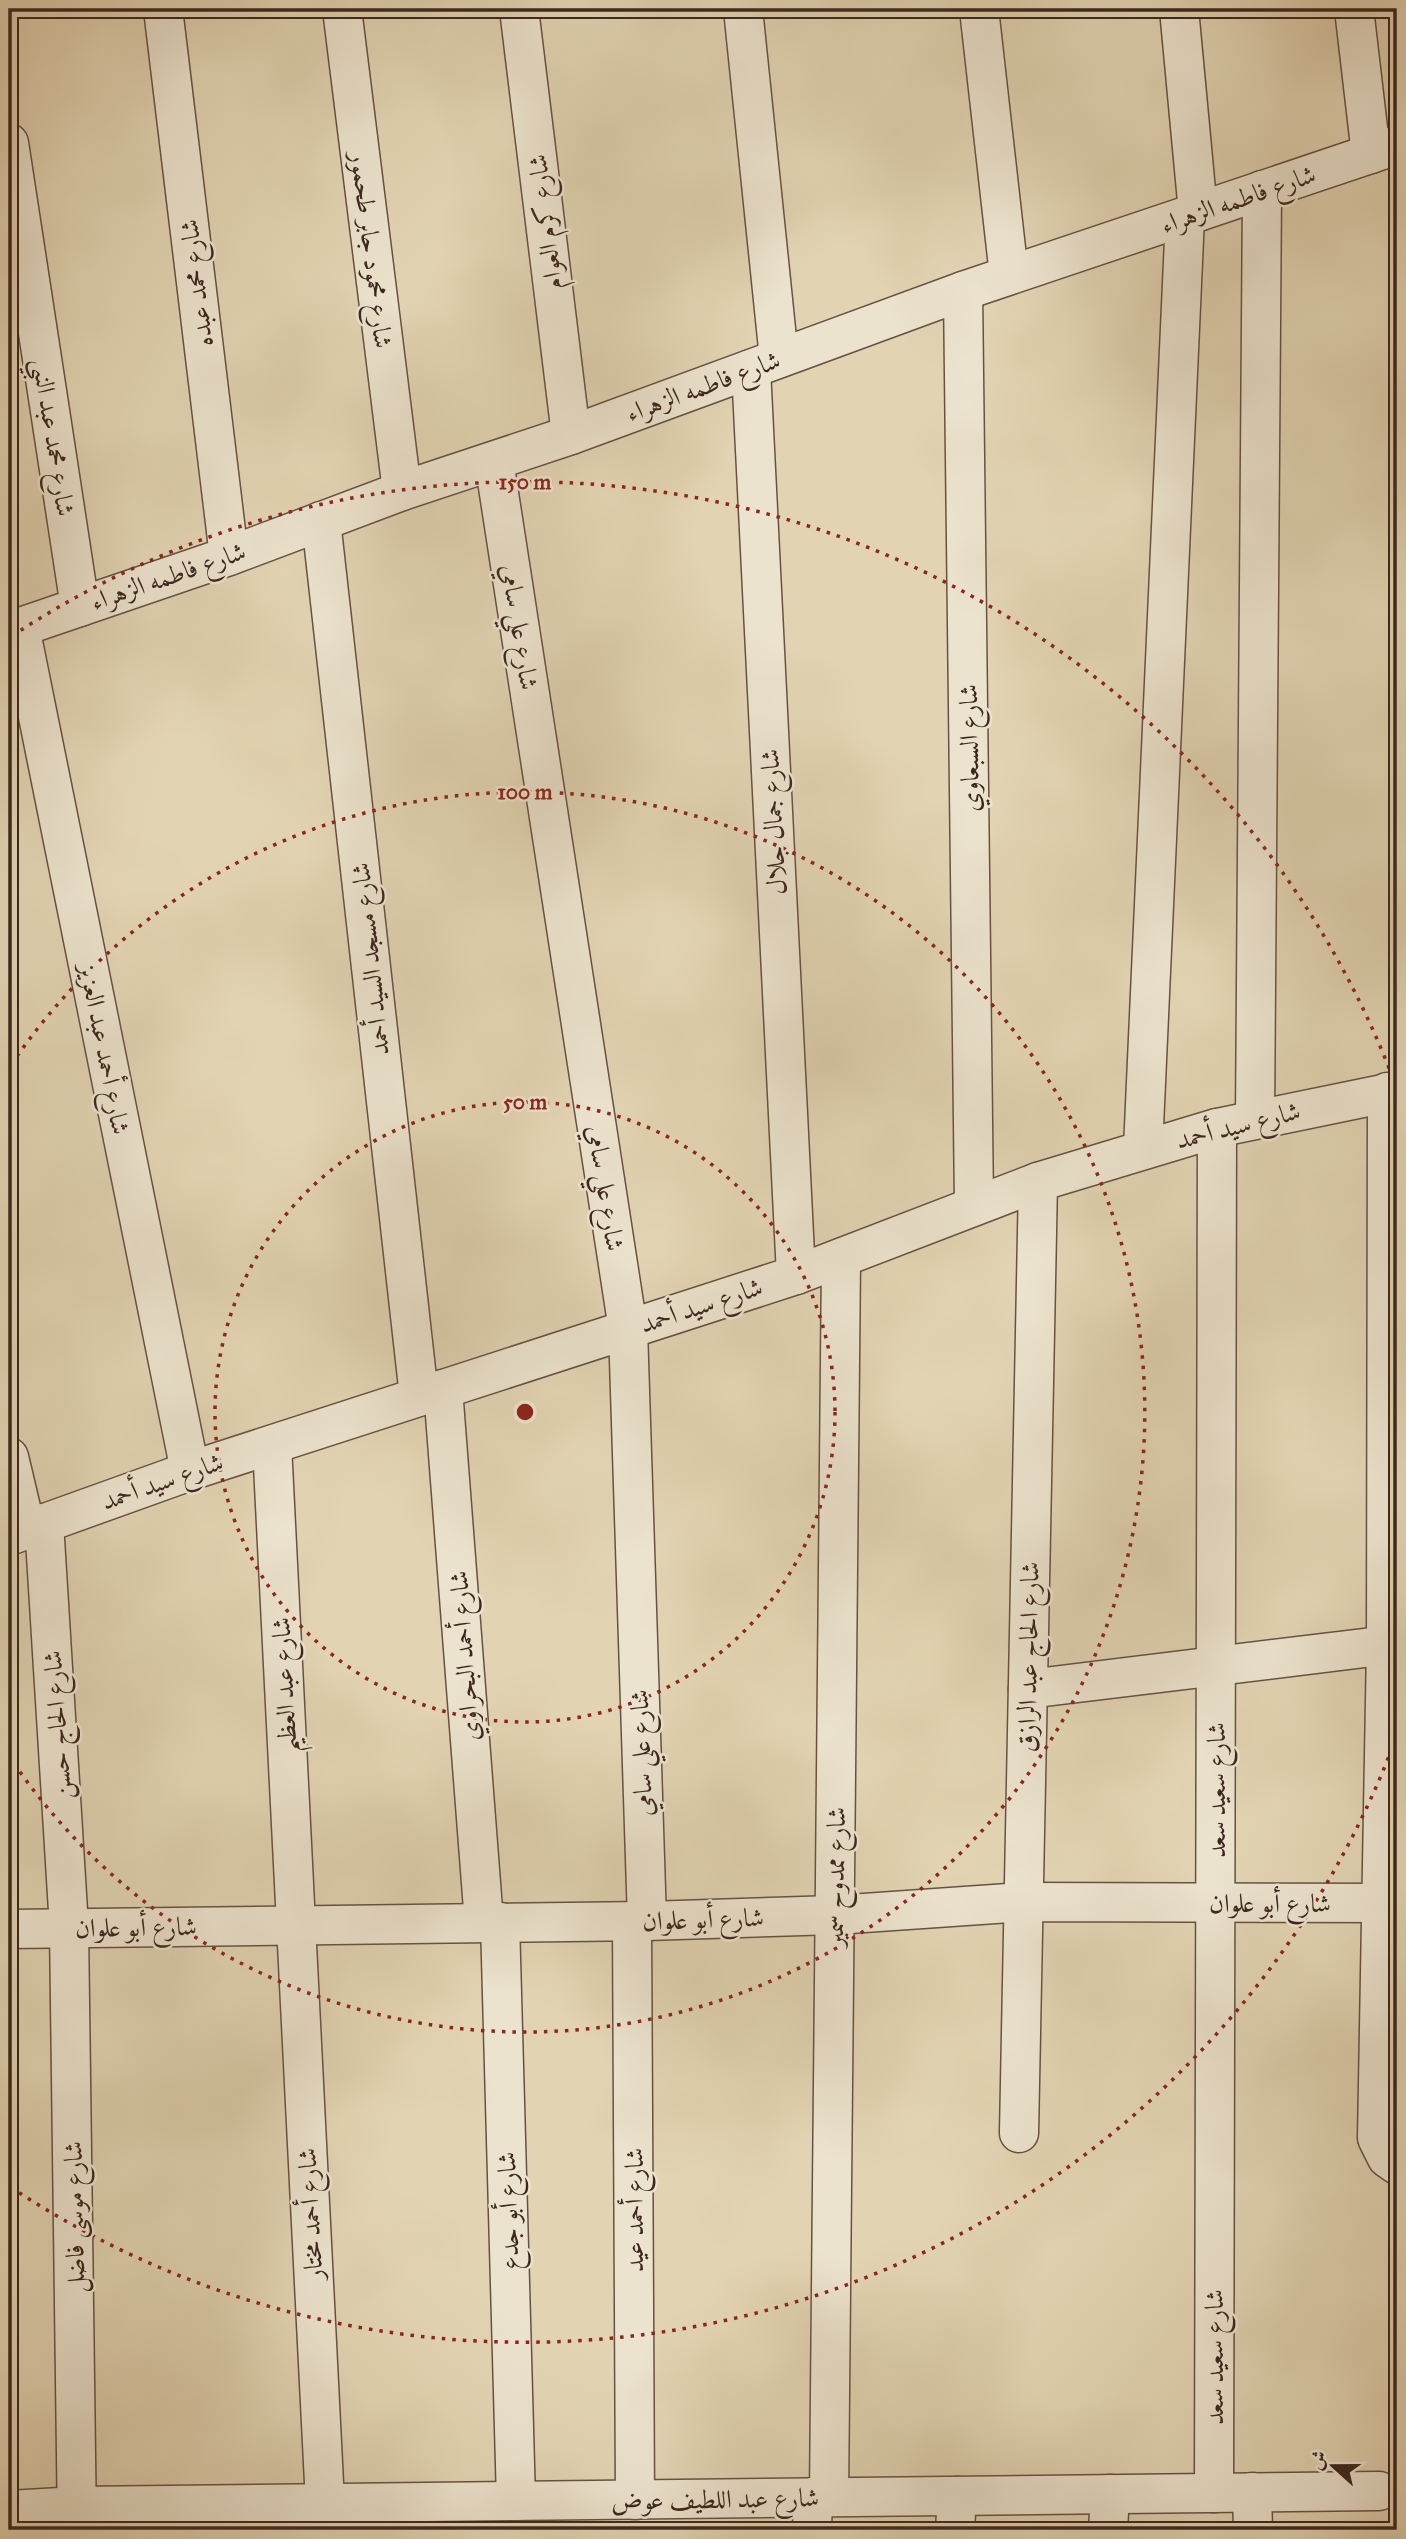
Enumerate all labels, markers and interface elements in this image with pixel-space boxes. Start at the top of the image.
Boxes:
street label: شارع محمود جابر طحمور [338,147,400,351]
street label: شارع كرم العوام [521,152,576,291]
street label: شارع فاطمه الزهراء [1156,158,1322,246]
street label: شارع محمد عبده [172,217,226,349]
street label: شارع فاطمه الزهراء [622,343,786,434]
street label: شارع محمد عبد النبي [18,356,82,520]
text: 150 m [499,469,551,495]
street label: شارع فاطمه الزهراء [86,535,252,623]
street label: شارع علي سامي [485,562,546,694]
street label: شارع السبعاوي [952,684,992,812]
street label: شارع جمال جلال [753,748,799,896]
text: 100 m [498,779,553,805]
street label: شارع مسجد السيد أحمد [343,860,402,1057]
street label: شارع أحمد عبد العزيز [66,958,138,1138]
text: 50 m [503,1089,547,1115]
street label: شارع سيد أحمد [1172,1093,1305,1162]
street label: شارع علي سامي [571,1123,632,1255]
street label: شارع سيد أحمد [635,1269,768,1346]
centre of rings [513,1400,537,1424]
street label: شارع سيد أحمد [96,1444,229,1522]
street label: شارع الحاج عبد الرازق [1010,1561,1054,1753]
street label: شارع أحمد البحراوي [441,1569,492,1742]
street label: شارع عبد العظيم [264,1616,314,1754]
street label: شارع الحاج حسن [36,1649,86,1801]
street label: شارع علي سامي [623,1689,668,1817]
street label: شارع سعيد سعد [1200,1722,1238,1858]
street label: شارع ممدوح سمير [818,1807,860,1951]
street label: شارع أبو علوان [1209,1886,1331,1925]
street label: شارع أبو علوان [641,1900,765,1943]
street label: شارع أبو علوان [75,1909,197,1950]
street label: شارع موسى فاضل [57,2141,97,2293]
street label: شارع أحمد مختار [290,2147,336,2284]
street label: شارع أحمد عيد [617,2148,656,2272]
street label: شارع أبو جدع [489,2151,532,2271]
street label: شارع سعيد سعد [1198,2289,1236,2425]
north arrow [1298,2430,1368,2500]
text: ش [1303,2447,1332,2473]
street label: شارع عبد اللطيف عوض [611,2481,819,2523]

